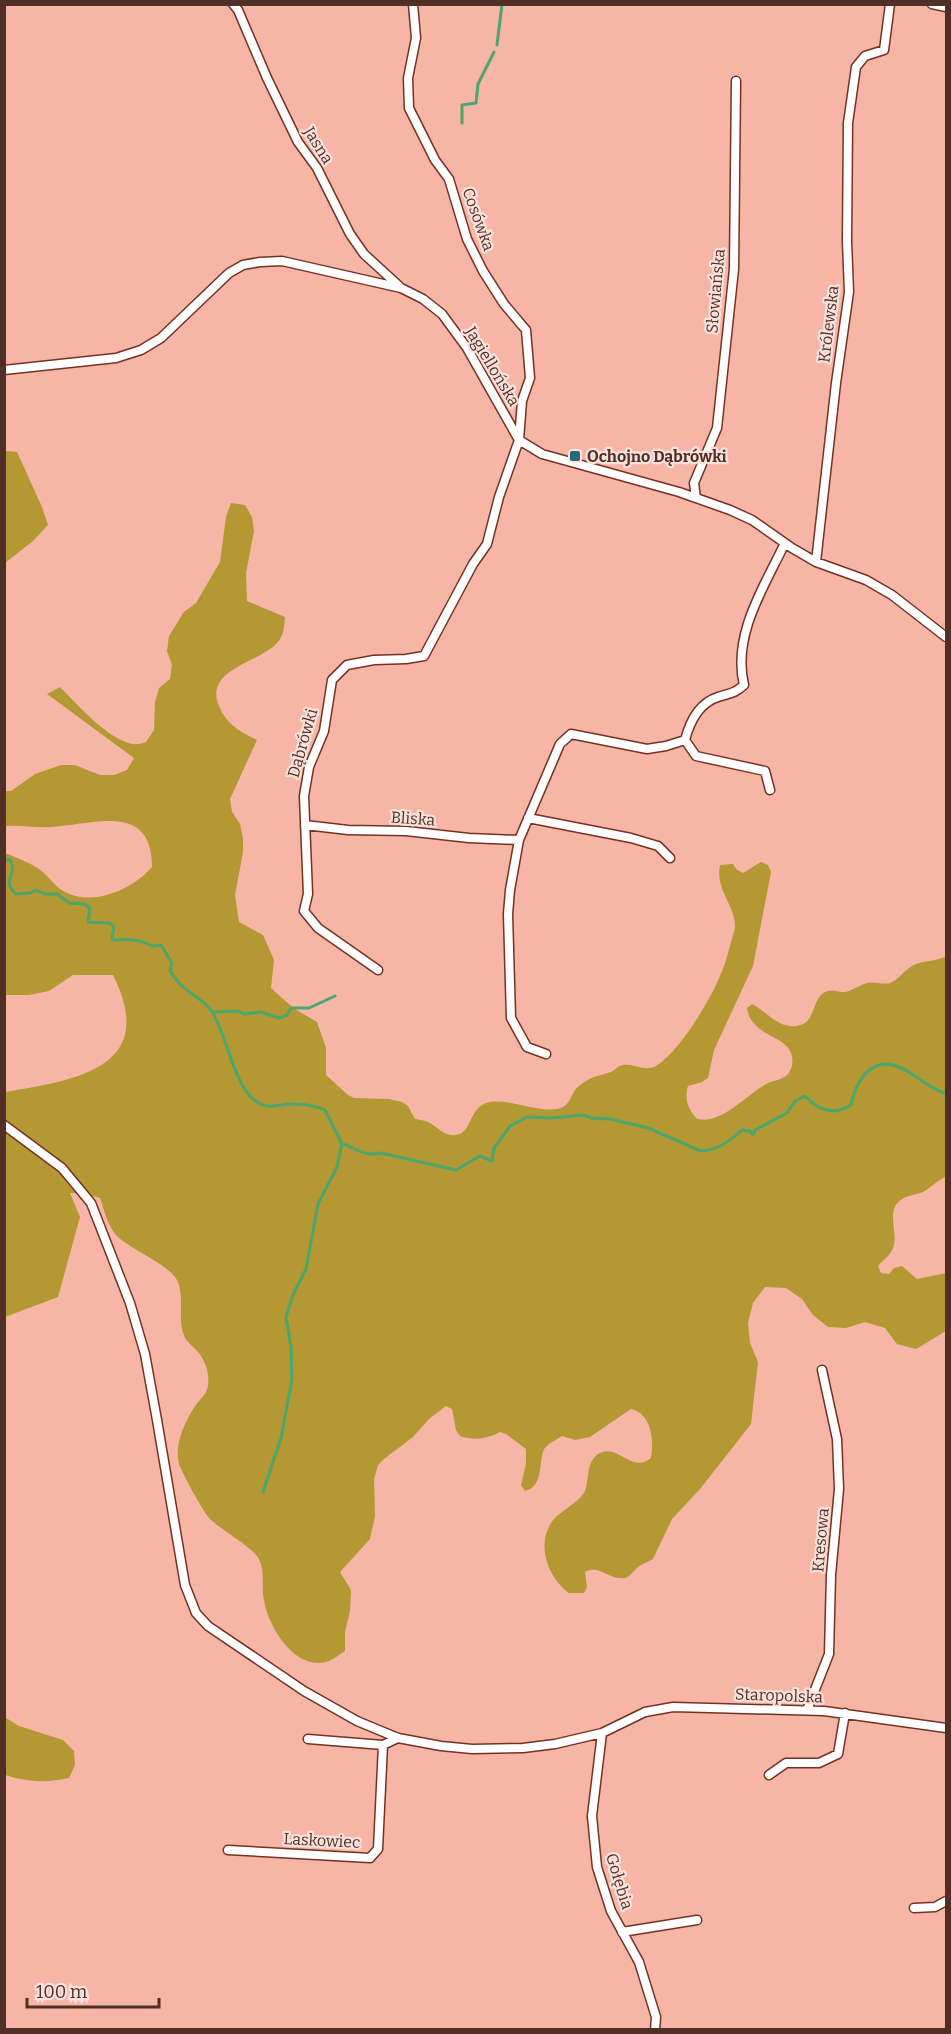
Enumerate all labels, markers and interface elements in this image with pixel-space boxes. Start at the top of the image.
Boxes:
street label: Jasna [299,122,337,168]
street label: Cosówka [458,185,499,253]
street label: Słowiańska [702,248,729,334]
street label: Królewska [814,284,843,364]
street label: Jagiellońska [461,322,524,410]
place label: Ochojno Dąbrówki [587,447,727,466]
marker: Ochojno Dąbrówki [568,449,582,463]
street label: Dąbrówki [284,706,321,780]
street label: Bliska [390,807,436,830]
street label: Kresowa [808,1507,833,1573]
street label: Staropolska [735,1684,824,1707]
street label: Laskowiec [283,1829,361,1852]
street label: Gołębia [602,1851,637,1912]
scale bar [27,1971,159,2009]
text: 100 m [36,1981,87,2003]

